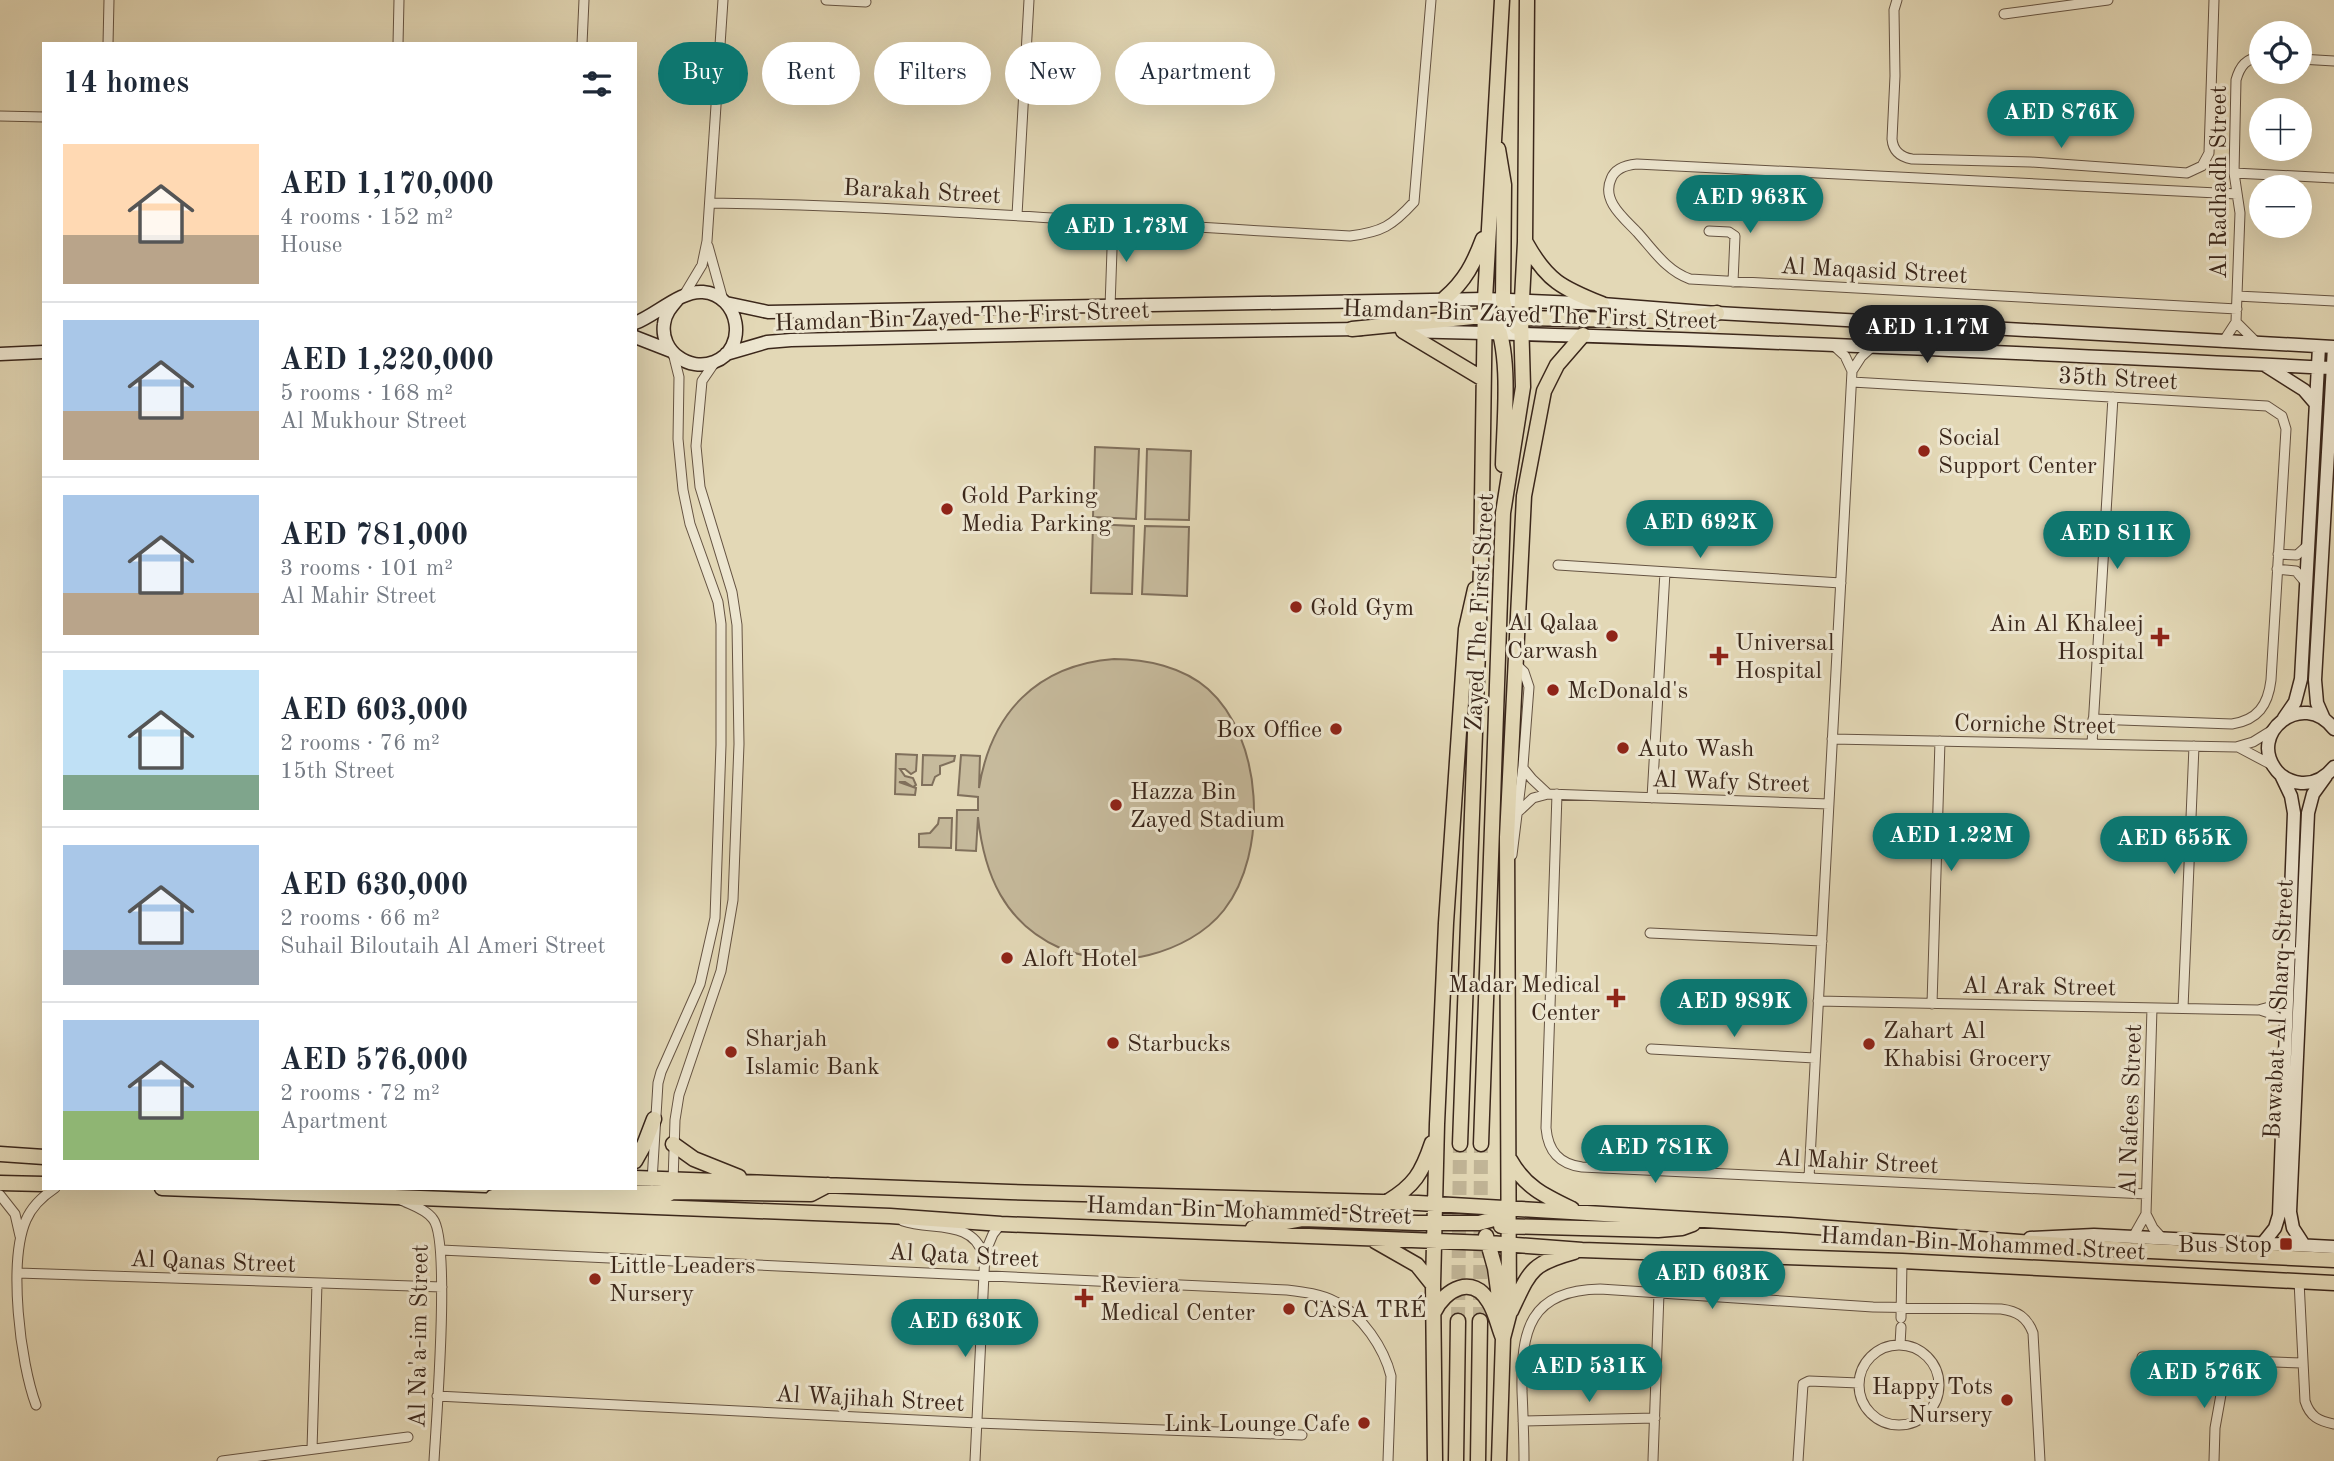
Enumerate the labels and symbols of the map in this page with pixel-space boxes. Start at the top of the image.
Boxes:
street label: Al Radhadh Street [2208,85,2232,279]
pin: AED 876K [1989,90,2133,150]
pin: AED 963K [1678,176,1822,235]
street label: Barakah Street [842,177,1001,209]
pin: AED 1.73M [1046,204,1206,264]
street label: Al Maqasid Street [1780,255,1968,289]
street label: Hamdan Bin Zayed The First Street [1342,297,1718,335]
street label: Hamdan Bin Zayed The First Street [774,299,1150,337]
pin: AED 1.17M [1847,306,2007,365]
street label: 35th Street [2058,365,2178,395]
place label: Social Support Center [1938,427,2097,479]
marker: Social Support Center [1916,443,1932,459]
place label: Gold Parking Media Parking [961,485,1112,537]
street label: Zayed The First Street [1463,492,1499,732]
pin: AED 692K [1628,500,1772,560]
marker: Gold Parking Media Parking [939,501,955,517]
pin: AED 811K [2045,512,2189,571]
place label: Gold Gym [1310,597,1414,621]
marker: Gold Gym [1288,599,1304,615]
place label: Al Qalaa Carwash [1507,612,1598,664]
place label: Ain Al Khaleej Hospital [1989,613,2144,665]
marker: Ain Al Khaleej Hospital [2150,627,2170,647]
marker: Al Qalaa Carwash [1604,628,1620,644]
place label: Universal Hospital [1735,632,1834,684]
marker: Universal Hospital [1709,646,1729,666]
place label: McDonald's [1567,680,1688,704]
marker: McDonald's [1545,682,1561,698]
street label: Corniche Street [1954,713,2116,739]
place label: Box Office [1216,719,1322,743]
marker: Box Office [1328,721,1344,737]
place label: Auto Wash [1637,738,1754,762]
marker: Auto Wash [1615,740,1631,756]
street label: Al Wafy Street [1652,768,1810,798]
place label: Hazza Bin Zayed Stadium [1130,781,1285,833]
marker: Hazza Bin Zayed Stadium [1108,797,1124,813]
pin: AED 1.22M [1871,814,2031,873]
pin: AED 655K [2102,816,2246,876]
street label: Bawabat Al Sharq Street [2261,878,2299,1140]
place label: Aloft Hotel [1021,948,1138,972]
marker: Aloft Hotel [999,950,1015,966]
place label: Madar Medical Center [1448,974,1600,1026]
street label: Al Arak Street [1962,975,2116,1001]
pin: AED 989K [1662,979,1806,1039]
marker: Madar Medical Center [1606,988,1626,1008]
place label: Zahart Al Khabisi Grocery [1883,1020,2052,1072]
street label: Al Nafees Street [2117,1023,2147,1197]
place label: Sharjah Islamic Bank [745,1028,880,1080]
place label: Starbucks [1127,1033,1230,1057]
marker: Starbucks [1105,1035,1121,1051]
marker: Zahart Al Khabisi Grocery [1861,1036,1877,1052]
marker: Sharjah Islamic Bank [723,1044,739,1060]
pin: AED 781K [1583,1126,1727,1185]
street label: Al Mahir Street [1775,1147,1939,1179]
street label: Hamdan Bin Mohammed Street [1086,1194,1412,1230]
street label: Hamdan Bin Mohammed Street [1820,1224,2146,1265]
place label: Bus Stop [2178,1234,2272,1258]
marker: Bus Stop [2278,1236,2294,1252]
street label: Al Qata Street [888,1241,1040,1273]
street label: Al Na'a-im Street [406,1244,434,1428]
street label: Al Qanas Street [130,1248,296,1278]
pin: AED 603K [1640,1252,1784,1311]
place label: Little Leaders Nursery [609,1255,755,1307]
marker: Little Leaders Nursery [587,1271,603,1287]
place label: Reviera Medical Center [1100,1274,1255,1326]
marker: Reviera Medical Center [1074,1288,1094,1308]
place label: CASA TRÉ [1303,1295,1426,1323]
pin: AED 630K [893,1300,1037,1359]
marker: CASA TRÉ [1281,1301,1297,1317]
pin: AED 531K [1517,1344,1661,1404]
pin: AED 576K [2132,1350,2276,1410]
place label: Happy Tots Nursery [1872,1376,1993,1428]
street label: Al Wajihah Street [775,1383,965,1417]
marker: Happy Tots Nursery [1999,1392,2015,1408]
place label: Link Lounge Cafe [1164,1413,1350,1437]
marker: Link Lounge Cafe [1356,1415,1372,1431]

